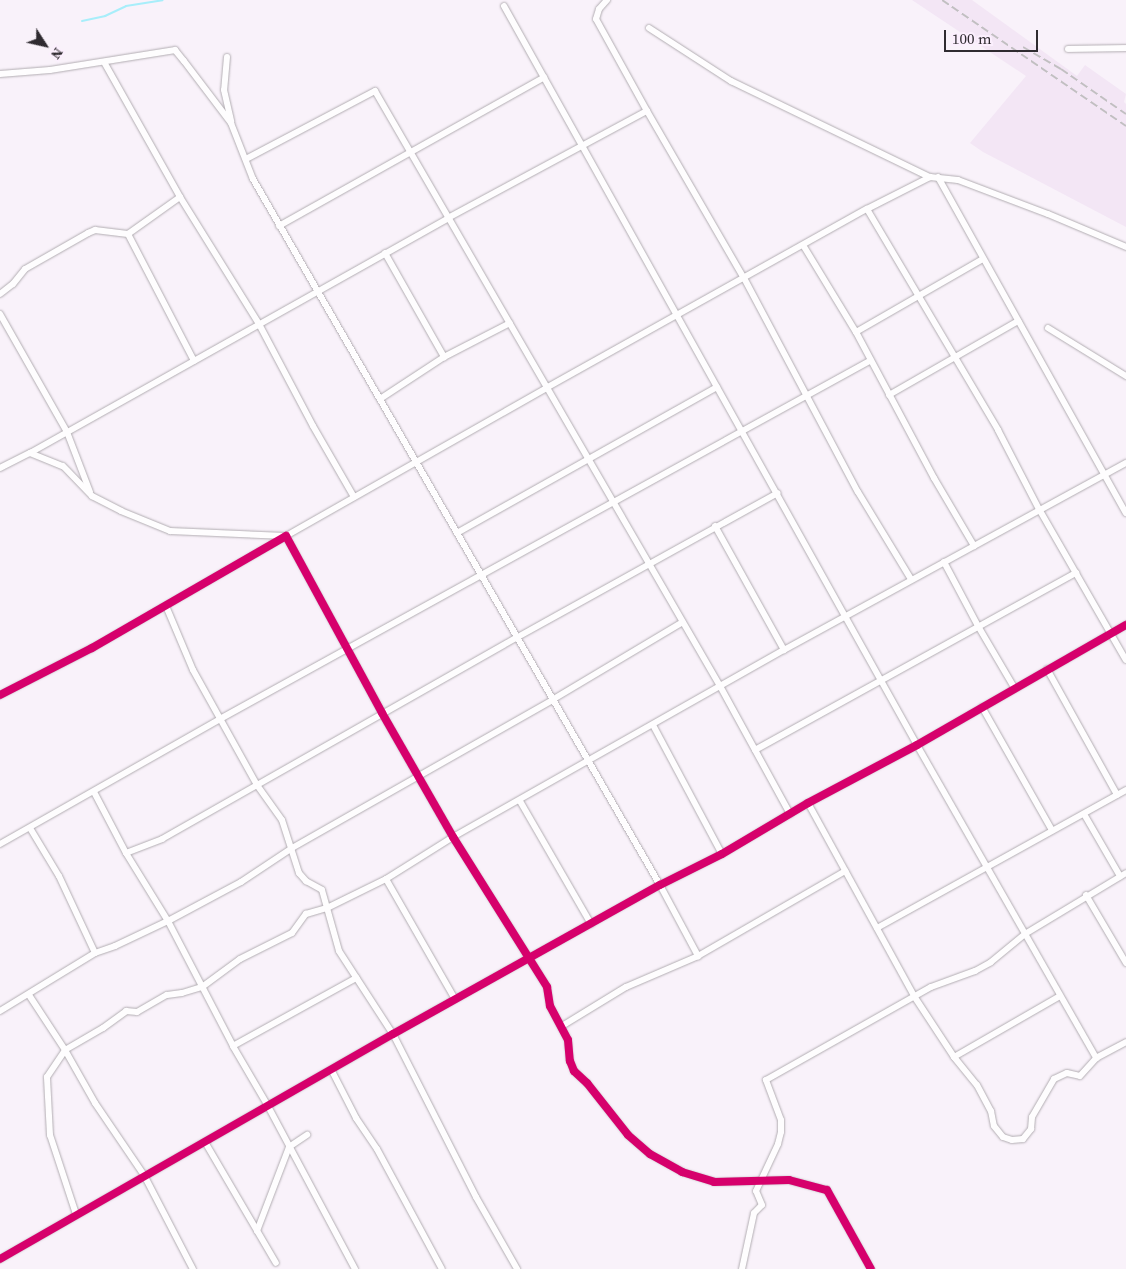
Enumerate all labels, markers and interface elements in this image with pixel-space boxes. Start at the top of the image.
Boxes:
north arrow [20,20,70,70]
scale bar [946,20,1040,52]
text: 100 m [952,28,992,49]
text: N [46,44,68,64]

